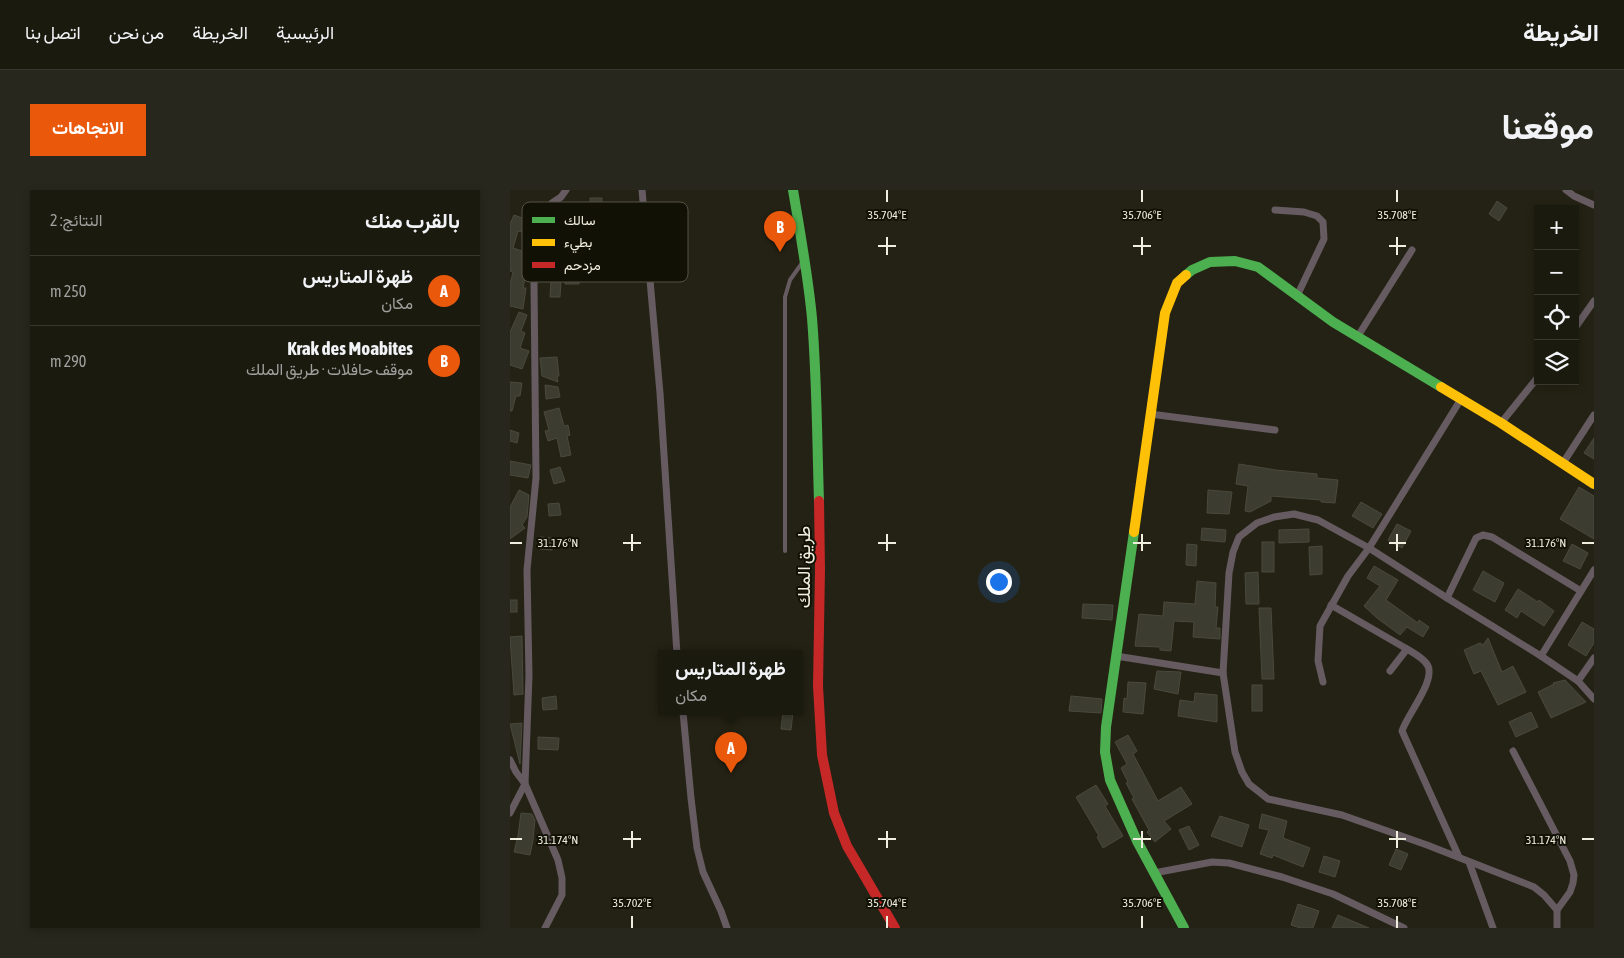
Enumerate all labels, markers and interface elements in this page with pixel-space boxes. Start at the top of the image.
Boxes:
text: الخريطة [1523,19,1599,46]
text: اتصل بنا [25,22,81,43]
text: من نحن [109,22,164,43]
text: الخريطة [192,22,248,43]
text: الرئيسية [276,22,334,43]
button: الاتجاهات [30,104,146,156]
text: موقعنا [1501,106,1594,146]
legend [522,202,688,282]
map controls [1534,205,1579,385]
button: + [1534,205,1579,250]
text: بالقرب منك [365,208,460,232]
text: 35.704°E [868,208,906,222]
text: 35.706°E [1123,208,1161,222]
text: 35.708°E [1378,208,1416,222]
text: النتائج: 2 [50,211,103,229]
pin: B [764,211,796,252]
text: سالك [564,212,595,228]
text: بطيء [564,234,592,254]
button: − [1534,250,1579,295]
text: مزدحم [564,257,601,274]
text: ظهرة المتاريس [302,265,413,287]
text: 250 m [50,282,86,300]
text: A [440,282,448,300]
text: مكان [381,294,413,312]
button: locate [1534,295,1579,340]
text: Krak des Moabites [287,337,413,359]
button: layers [1534,340,1579,385]
text: 290 m [50,352,86,370]
text: B [440,352,448,370]
text: موقف حافلات · طريق الملك [246,360,413,378]
street label: طريق الملك [793,526,815,608]
text: 31.176°N [538,536,578,550]
text: 31.176°N [1526,536,1566,550]
your location [986,569,1012,595]
popup [658,650,803,715]
text: ظهرة المتاريس [675,657,786,679]
text: مكان [675,686,707,704]
pin: A [715,732,747,773]
text: 31.174°N [538,833,578,847]
text: 31.174°N [1526,833,1566,847]
text: 35.702°E [613,896,651,910]
text: 35.704°E [868,896,906,910]
text: 35.706°E [1123,896,1161,910]
text: 35.708°E [1378,896,1416,910]

